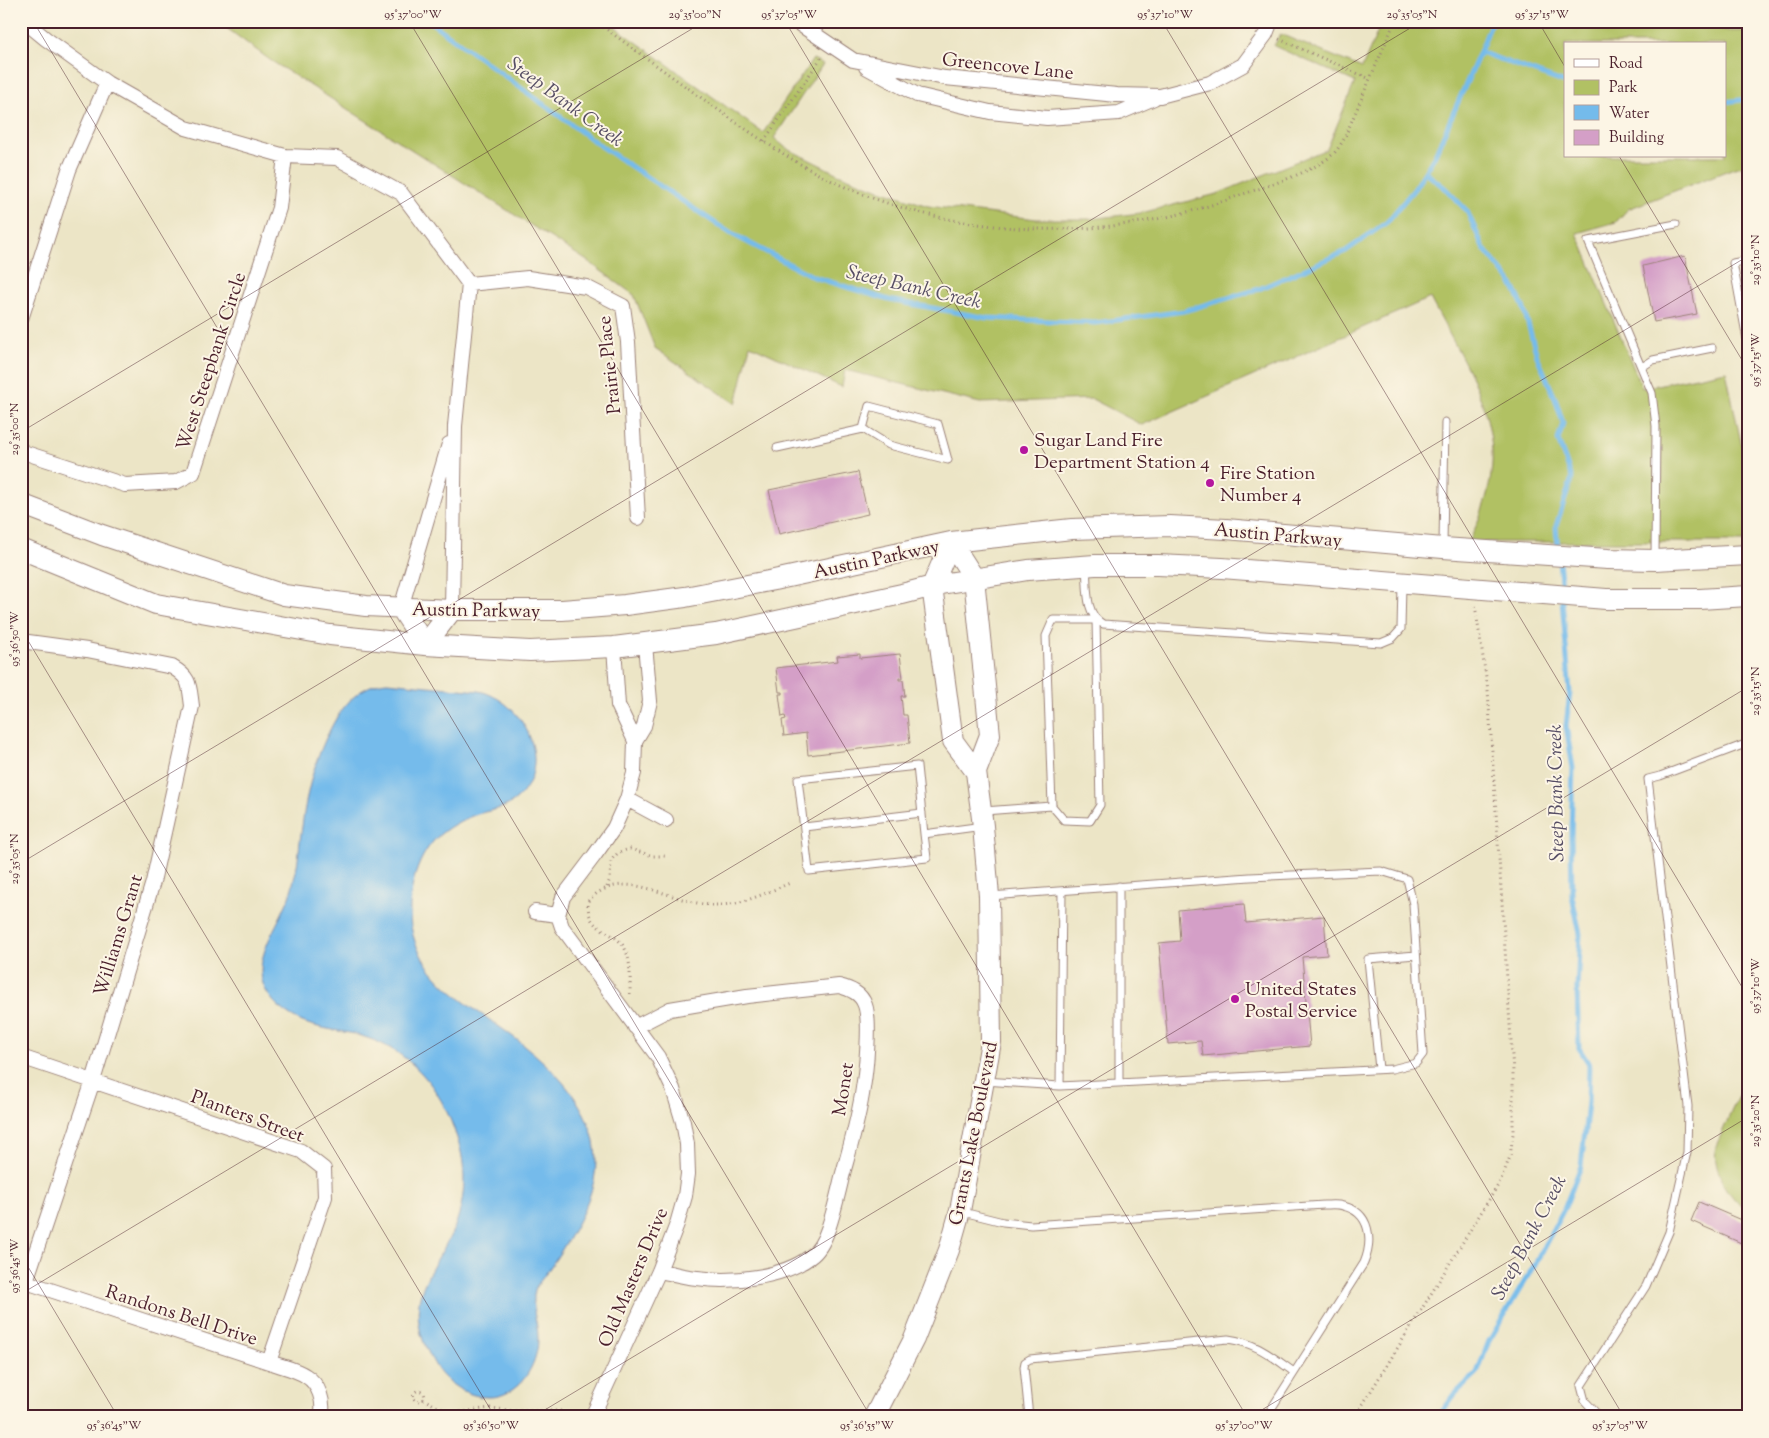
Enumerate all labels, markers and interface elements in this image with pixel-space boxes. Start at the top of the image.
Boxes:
text: 95°37'00"W [384,6,442,24]
text: 29°35'00"N [669,6,722,24]
text: 95°37'05"W [761,6,817,24]
text: 95°37'10"W [1137,6,1193,24]
text: 29°35'05"N [1387,6,1438,24]
text: 95°37'15"W [1515,6,1570,24]
legend [1564,42,1726,158]
street label: Greencove Lane [941,47,1075,88]
water label: Steep Bank Creek [500,51,629,155]
text: Road [1609,54,1643,75]
text: Park [1609,78,1638,99]
text: Water [1609,104,1650,125]
text: Building [1609,128,1664,149]
text: 29°35'10"N [1747,234,1765,286]
water label: Steep Bank Creek [843,259,984,318]
street label: West Steepbank Circle [171,269,254,455]
street label: Prairie Place [592,314,629,415]
text: 95°37'15"W [1747,332,1765,387]
text: 29°35'00"N [6,402,24,455]
place label: Sugar Land Fire Department Station 4 [1034,428,1210,477]
marker: Sugar Land Fire Department Station 4 [1018,444,1030,456]
place label: Fire Station Number 4 [1220,461,1315,510]
marker: Fire Station Number 4 [1204,477,1216,489]
street label: Austin Parkway [1213,517,1343,556]
street label: Austin Parkway [811,534,943,587]
street label: Austin Parkway [411,597,541,626]
text: 95°36'50"W [6,611,24,667]
text: 29°35'15"N [1747,666,1765,716]
water label: Steep Bank Creek [1542,724,1573,862]
text: 29°35'05"N [6,833,24,884]
street label: Williams Grant [88,871,151,1000]
text: 95°37'10"W [1747,958,1765,1014]
place label: United States Postal Service [1245,977,1357,1026]
marker: United States Postal Service [1229,993,1241,1005]
street label: Grants Lake Boulevard [943,1039,1006,1228]
street label: Monet [827,1060,862,1118]
street label: Planters Street [187,1084,308,1151]
text: 29°35'20"N [1747,1094,1765,1147]
water label: Steep Bank Creek [1485,1171,1575,1306]
street label: Old Masters Drive [593,1204,676,1352]
text: 95°36'45"W [6,1238,24,1293]
street label: Randons Bell Drive [102,1279,261,1354]
text: 95°36'45"W [87,1417,142,1435]
text: 95°36'50"W [463,1417,519,1435]
text: 95°36'55"W [840,1417,895,1435]
text: 95°37'00"W [1215,1417,1273,1435]
text: 95°37'05"W [1592,1417,1648,1435]

